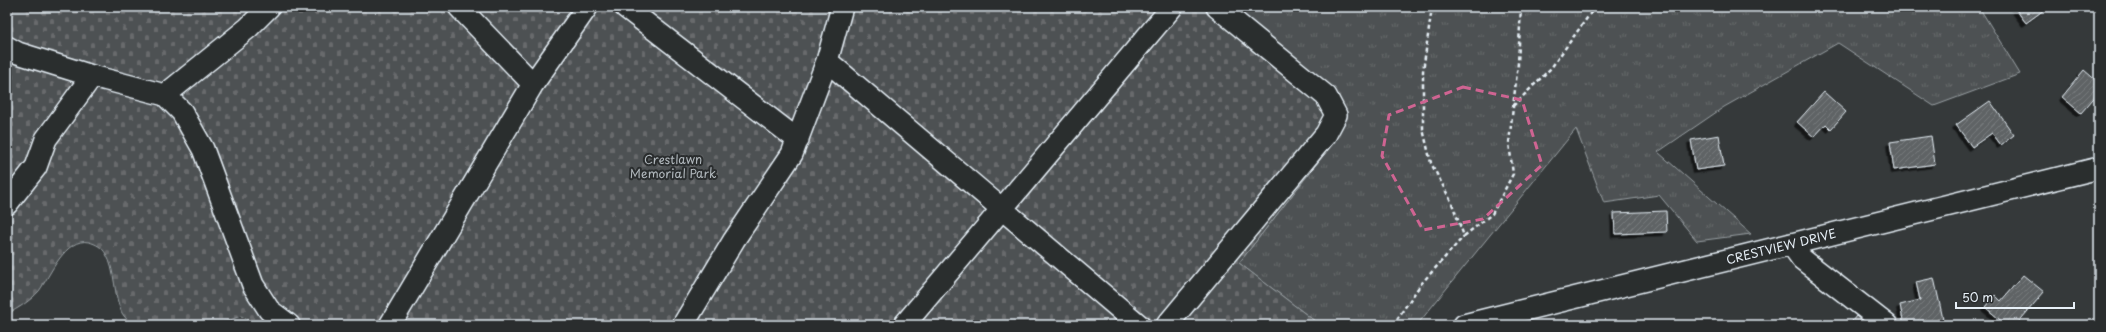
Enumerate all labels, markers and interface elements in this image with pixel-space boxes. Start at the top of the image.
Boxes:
park label: Crestlawn Memorial Park [630,150,716,182]
street label: CRESTVIEW DRIVE [1724,224,1838,268]
scale bar [1956,284,2074,310]
text: 50 m [1962,288,1993,306]

